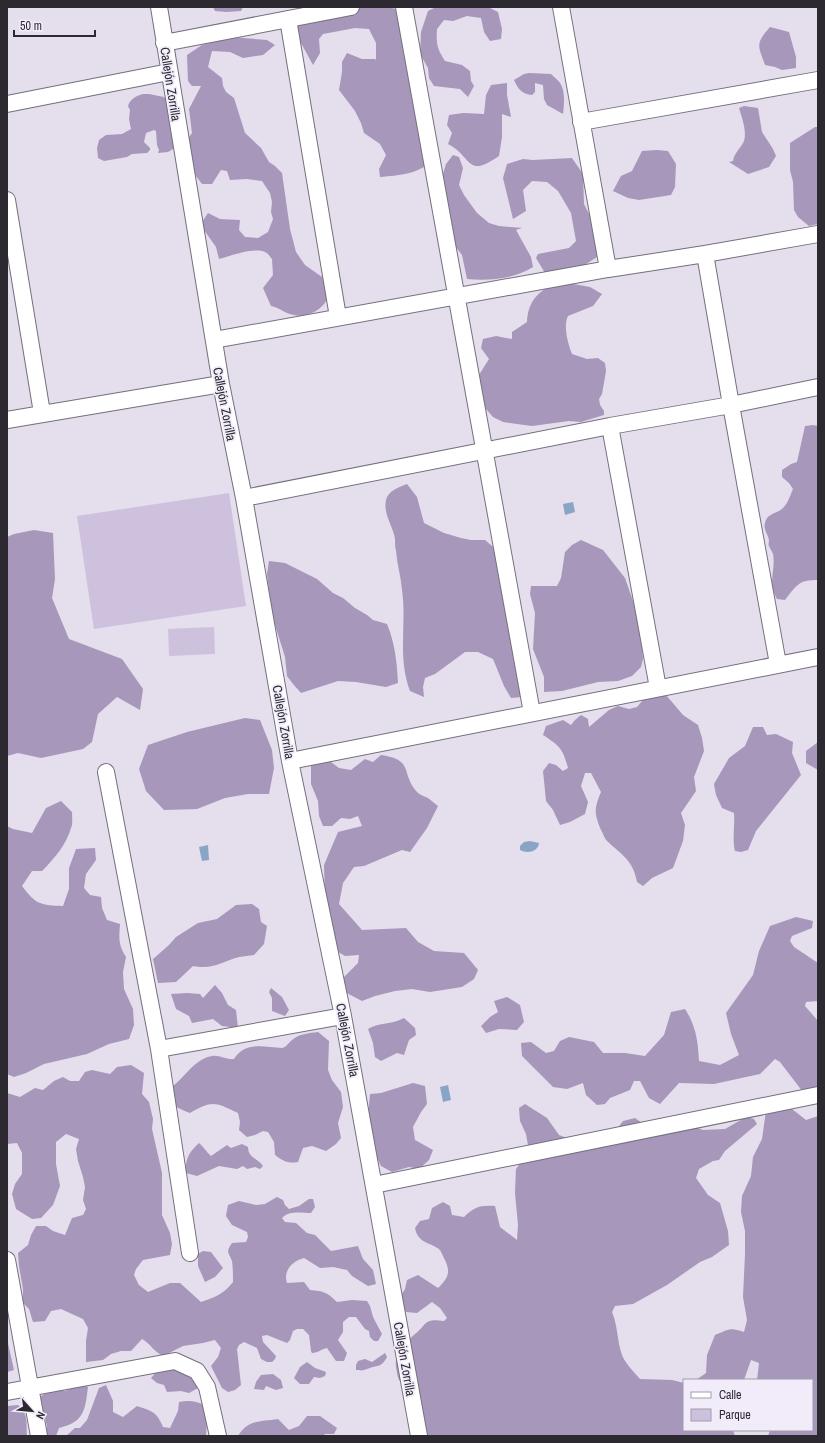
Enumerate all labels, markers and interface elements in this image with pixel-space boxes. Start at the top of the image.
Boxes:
scale bar [14,12,95,38]
text: 50 m [20,18,42,34]
street label: Callejón Zorrilla [156,46,185,122]
street label: Callejón Zorrilla [209,366,240,442]
street label: Callejón Zorrilla [269,684,298,760]
street label: Callejón Zorrilla [332,1002,363,1078]
street label: Callejón Zorrilla [390,1321,419,1397]
legend [683,1379,813,1431]
text: Calle [719,1387,741,1403]
north arrow [12,1391,52,1431]
text: Parque [719,1407,751,1423]
text: N [33,1409,49,1422]

